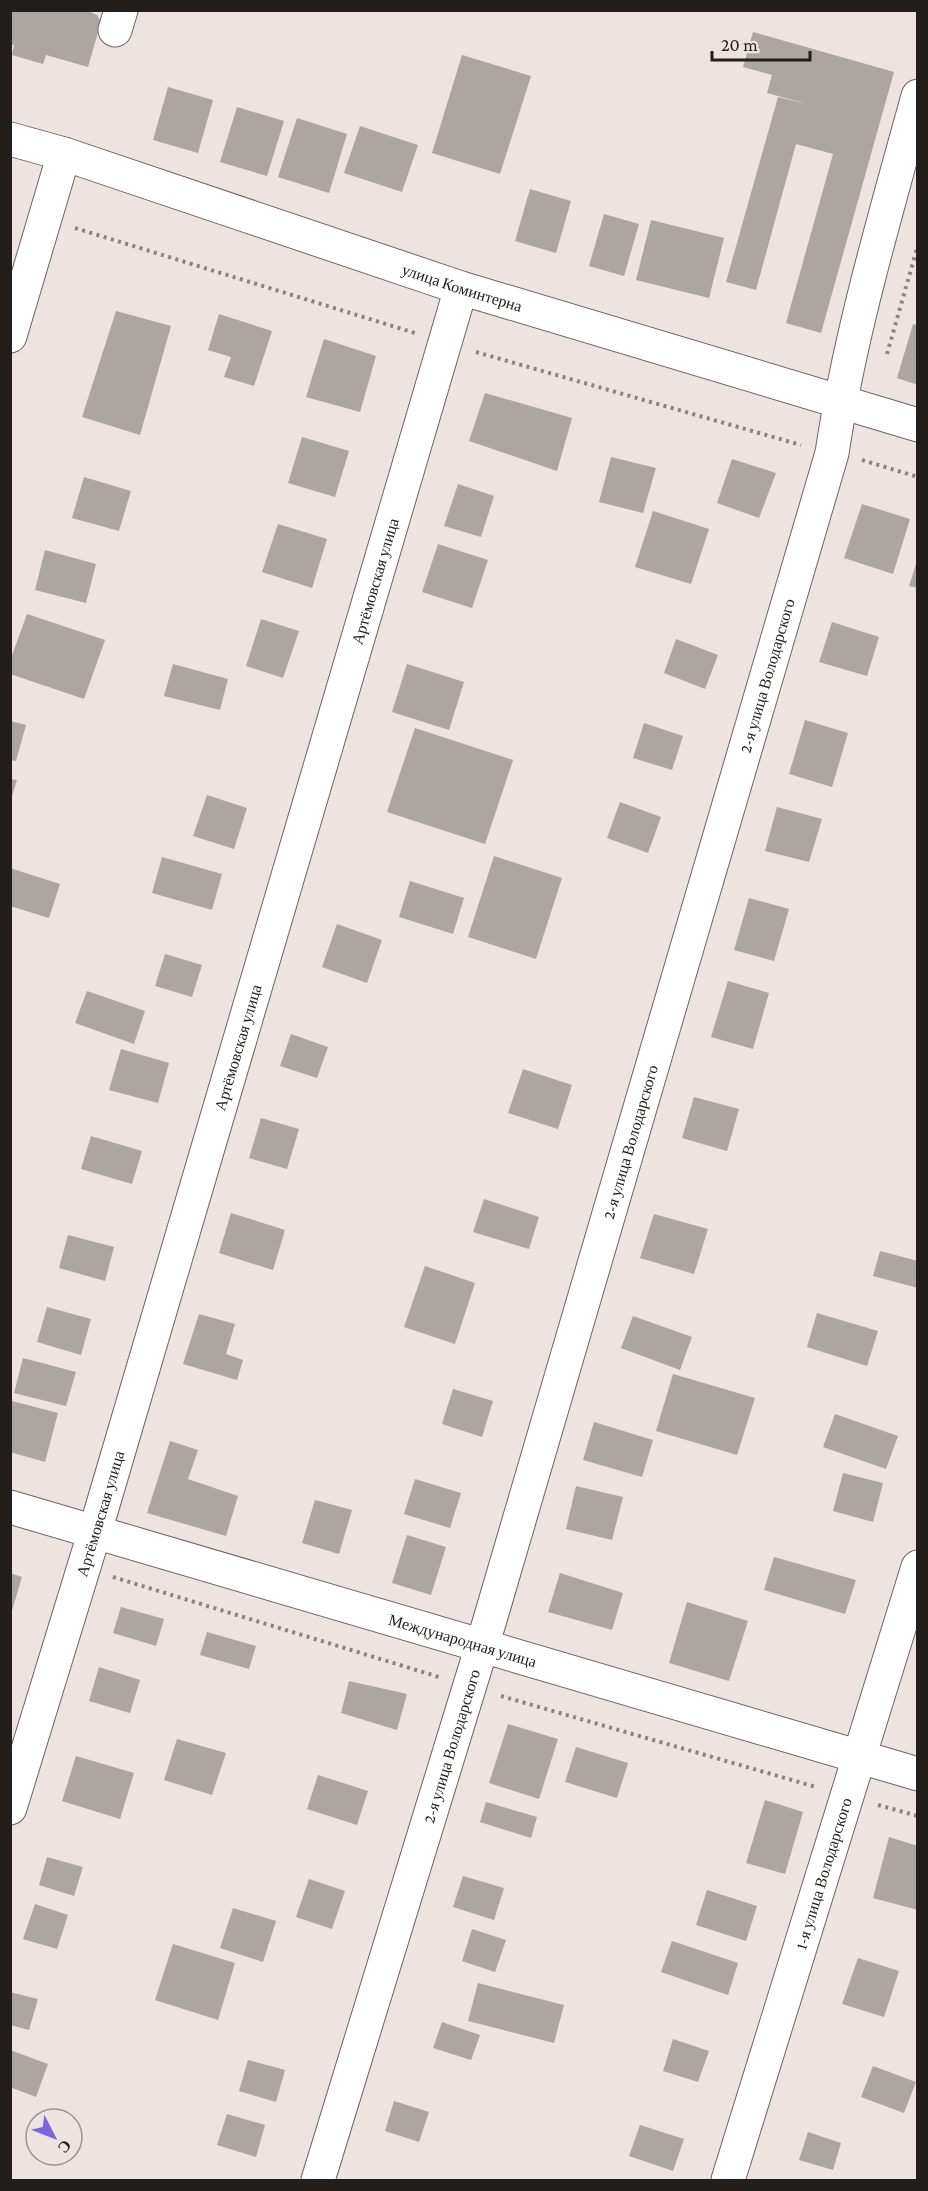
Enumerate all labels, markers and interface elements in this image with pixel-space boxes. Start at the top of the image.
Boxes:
scale bar [712,24,810,62]
text: 20 m [721,35,758,55]
street label: улица Коминтерна [400,260,524,314]
street label: Артёмовская улица [348,516,401,646]
street label: 2-я улица Володарского [736,596,797,755]
street label: Артёмовская улица [211,982,264,1112]
street label: 2-я улица Володарского [599,1063,661,1221]
street label: Артёмовская улица [73,1448,127,1578]
street label: Международная улица [387,1610,539,1670]
street label: 2-я улица Володарского [420,1667,483,1825]
street label: 1-я улица Володарского [792,1796,854,1951]
north arrow [24,2107,84,2167]
text: С [55,2137,75,2157]

